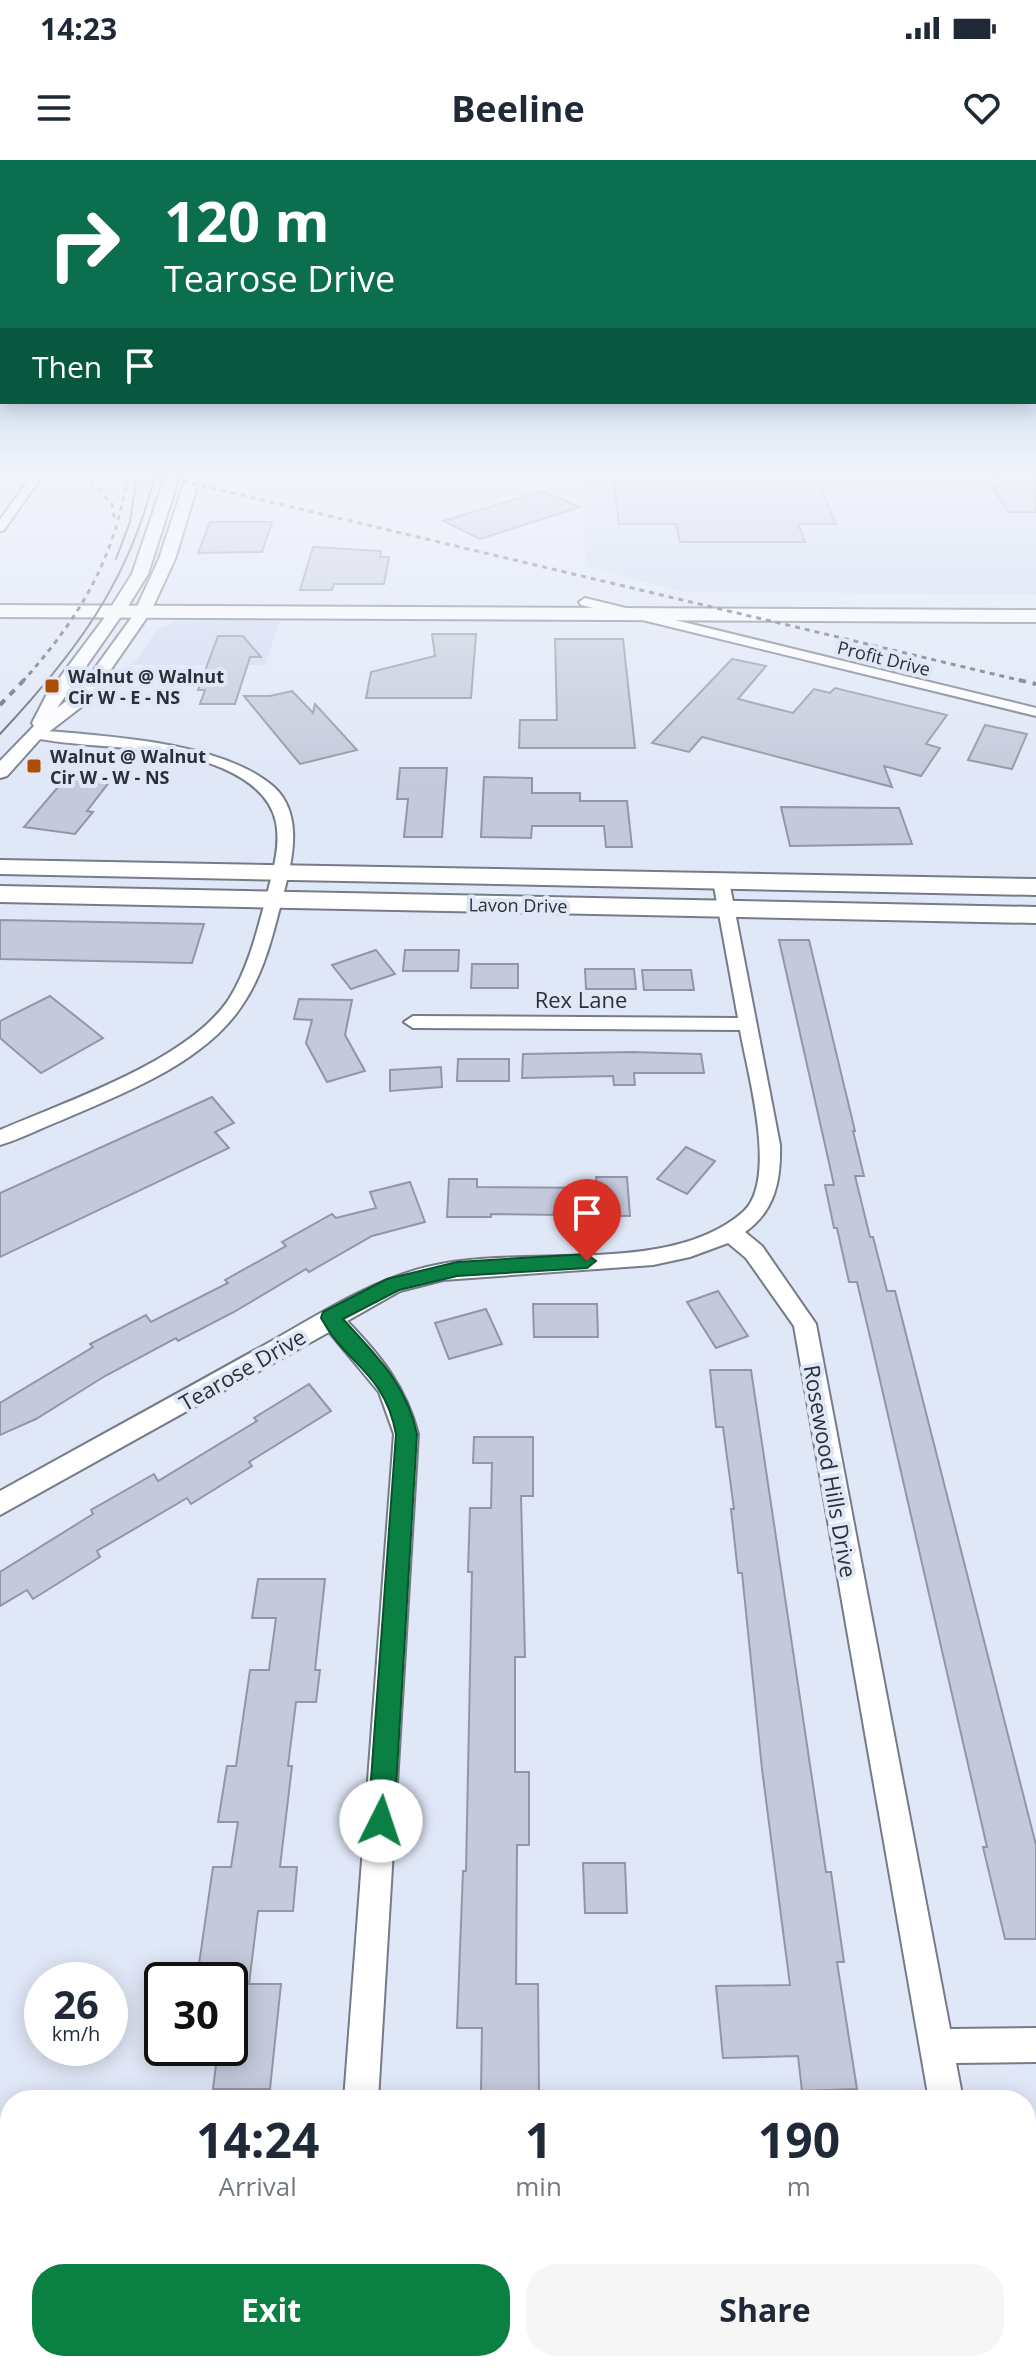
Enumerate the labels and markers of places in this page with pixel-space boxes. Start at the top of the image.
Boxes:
place label: Walnut @ Walnut Cir W - E - NS [68,664,224,709]
marker: Walnut @ Walnut Cir W - E - NS [43,677,61,695]
place label: Walnut @ Walnut Cir W - W - NS [50,744,206,789]
marker: Walnut @ Walnut Cir W - W - NS [25,757,43,775]
pin [553,1179,621,1261]

